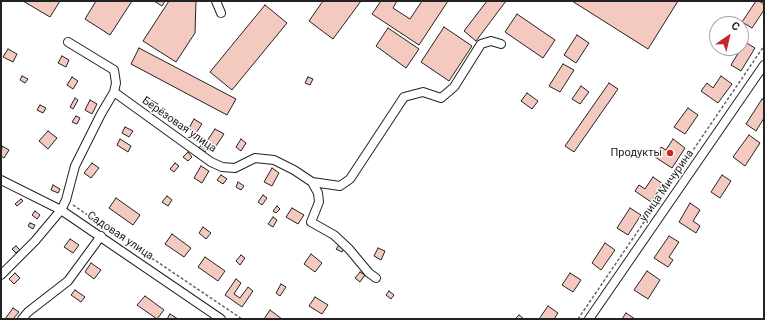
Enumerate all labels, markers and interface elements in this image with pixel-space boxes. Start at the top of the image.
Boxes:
north arrow [709,16,749,56]
text: С [729,19,742,34]
street label: Берёзовая улица [139,94,219,156]
place label: Продукты [610,146,662,160]
street label: улица Мичурина [637,147,697,225]
marker: Продукты [665,148,675,158]
street label: Садовая улица [84,209,156,263]

